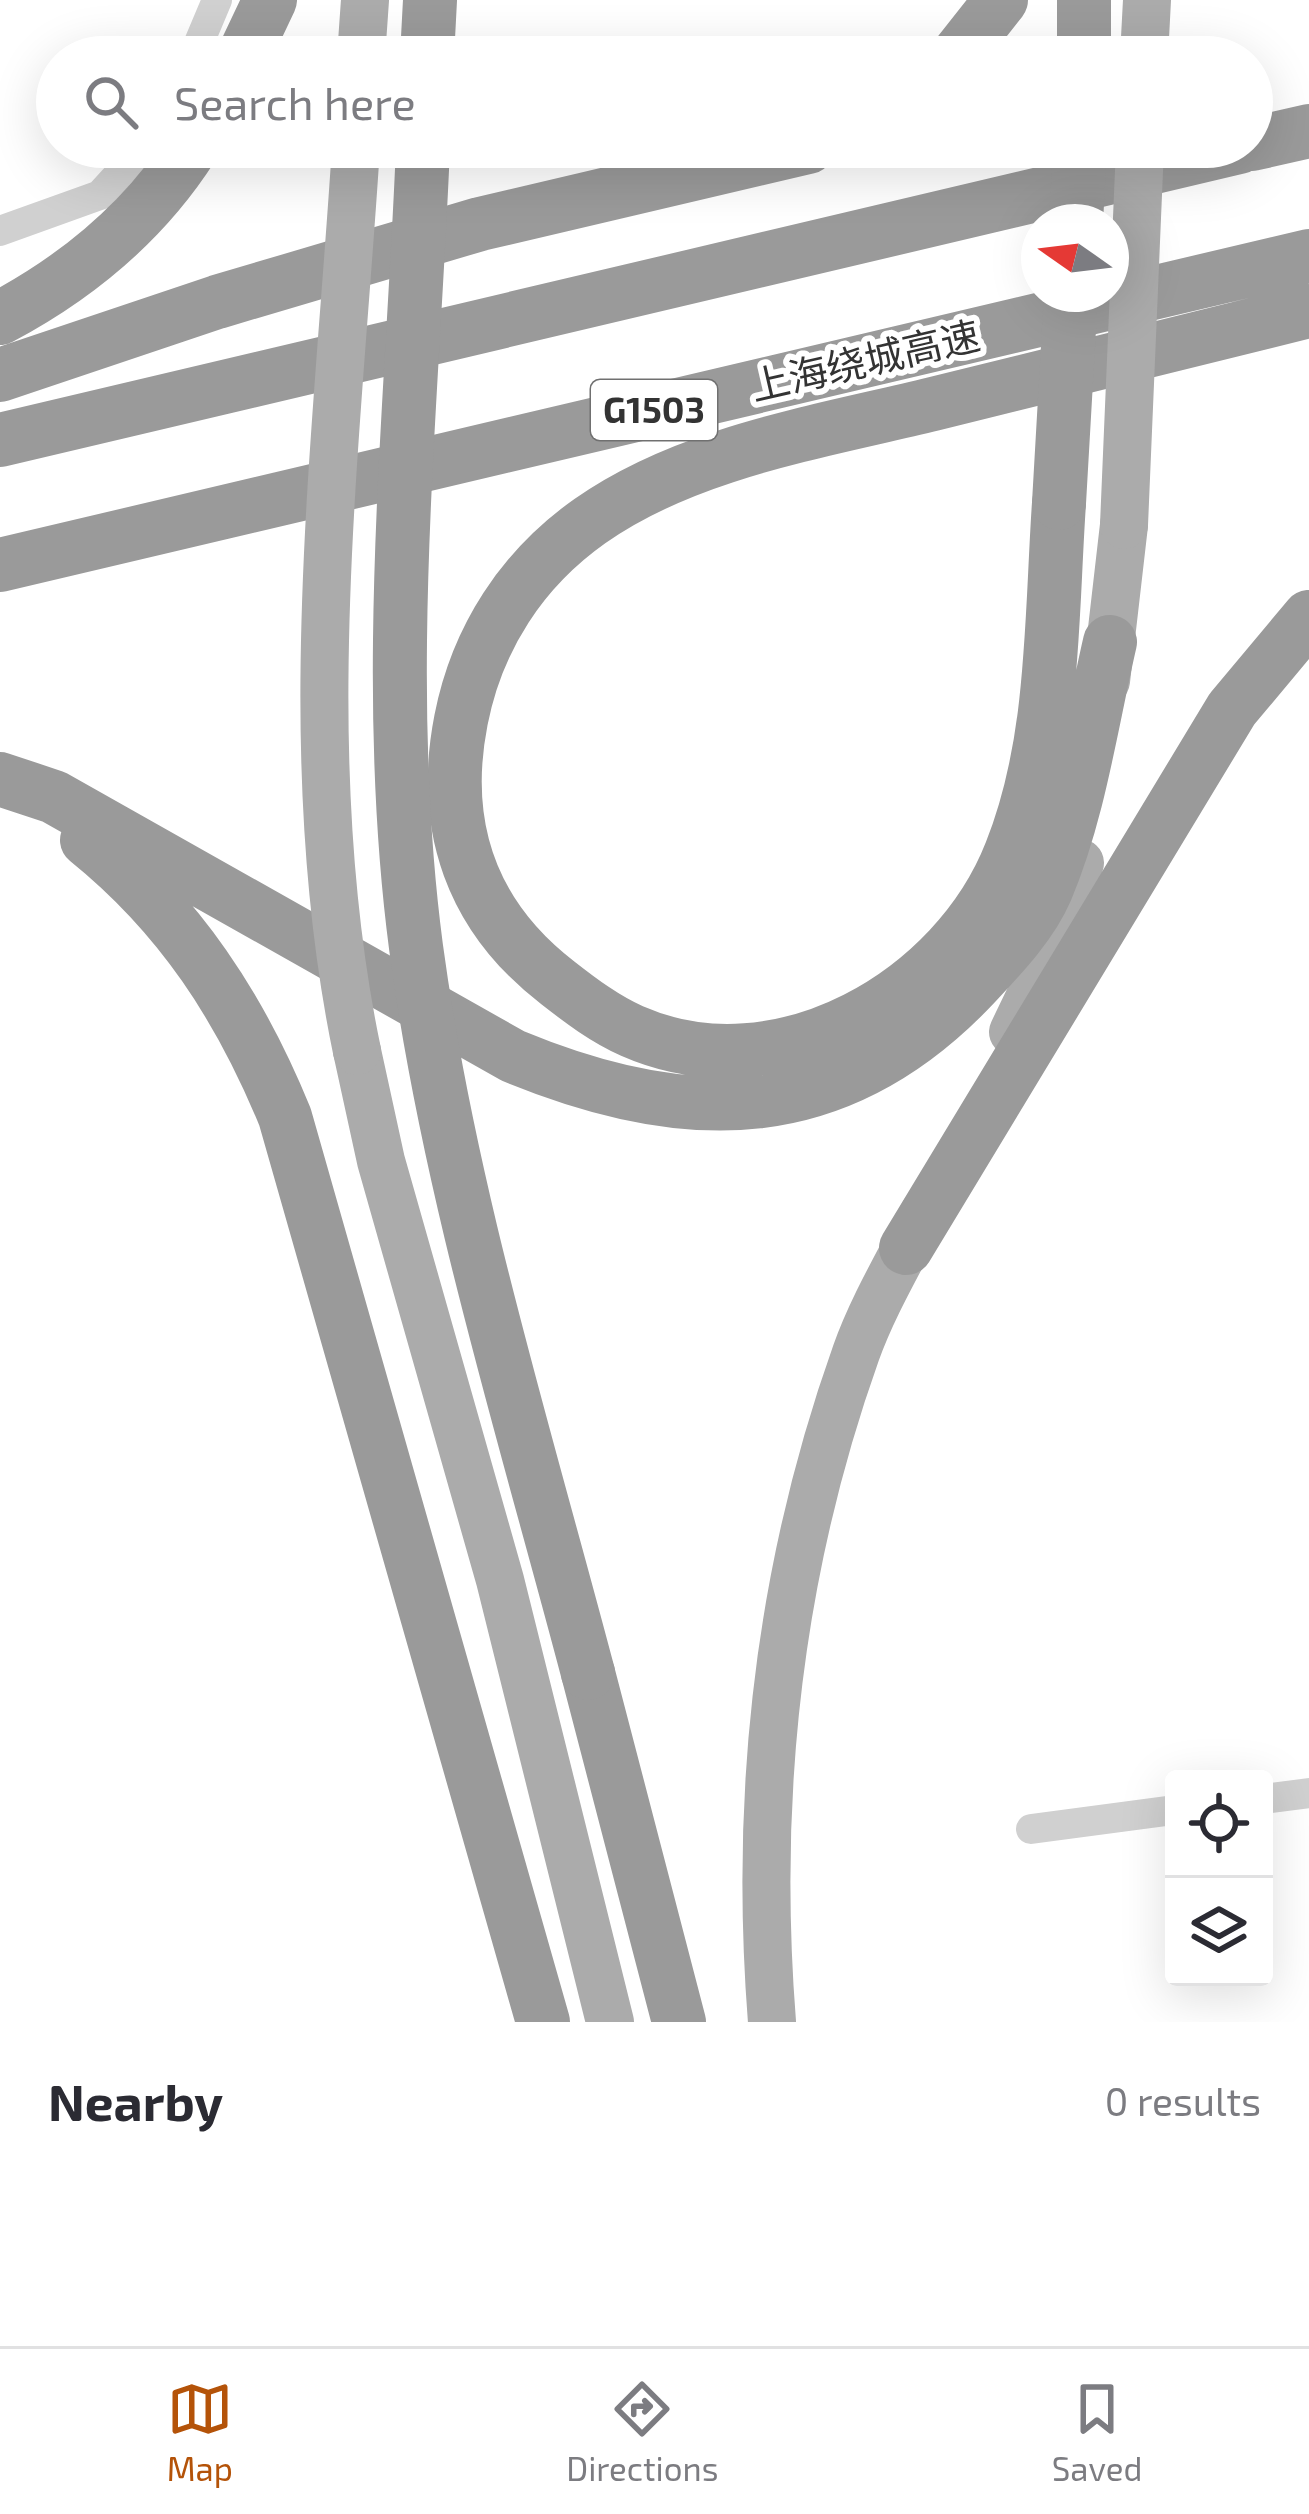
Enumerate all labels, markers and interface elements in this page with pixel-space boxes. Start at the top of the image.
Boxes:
search box [36,36,1273,168]
icon: search [78,69,144,135]
text: Search here [174,75,416,129]
north arrow [1021,204,1129,312]
street label: 上海绕城高速 [745,310,984,409]
road number: G1503 [591,380,717,440]
map controls [1165,1770,1273,1986]
button: locate [1165,1770,1273,1878]
button: layers [1165,1878,1273,1986]
text: Nearby [48,2070,223,2131]
text: 0 results [1105,2077,1261,2124]
tab: Map [167,2376,233,2488]
tab: Directions [566,2376,718,2488]
tab: Saved [1052,2376,1142,2488]

